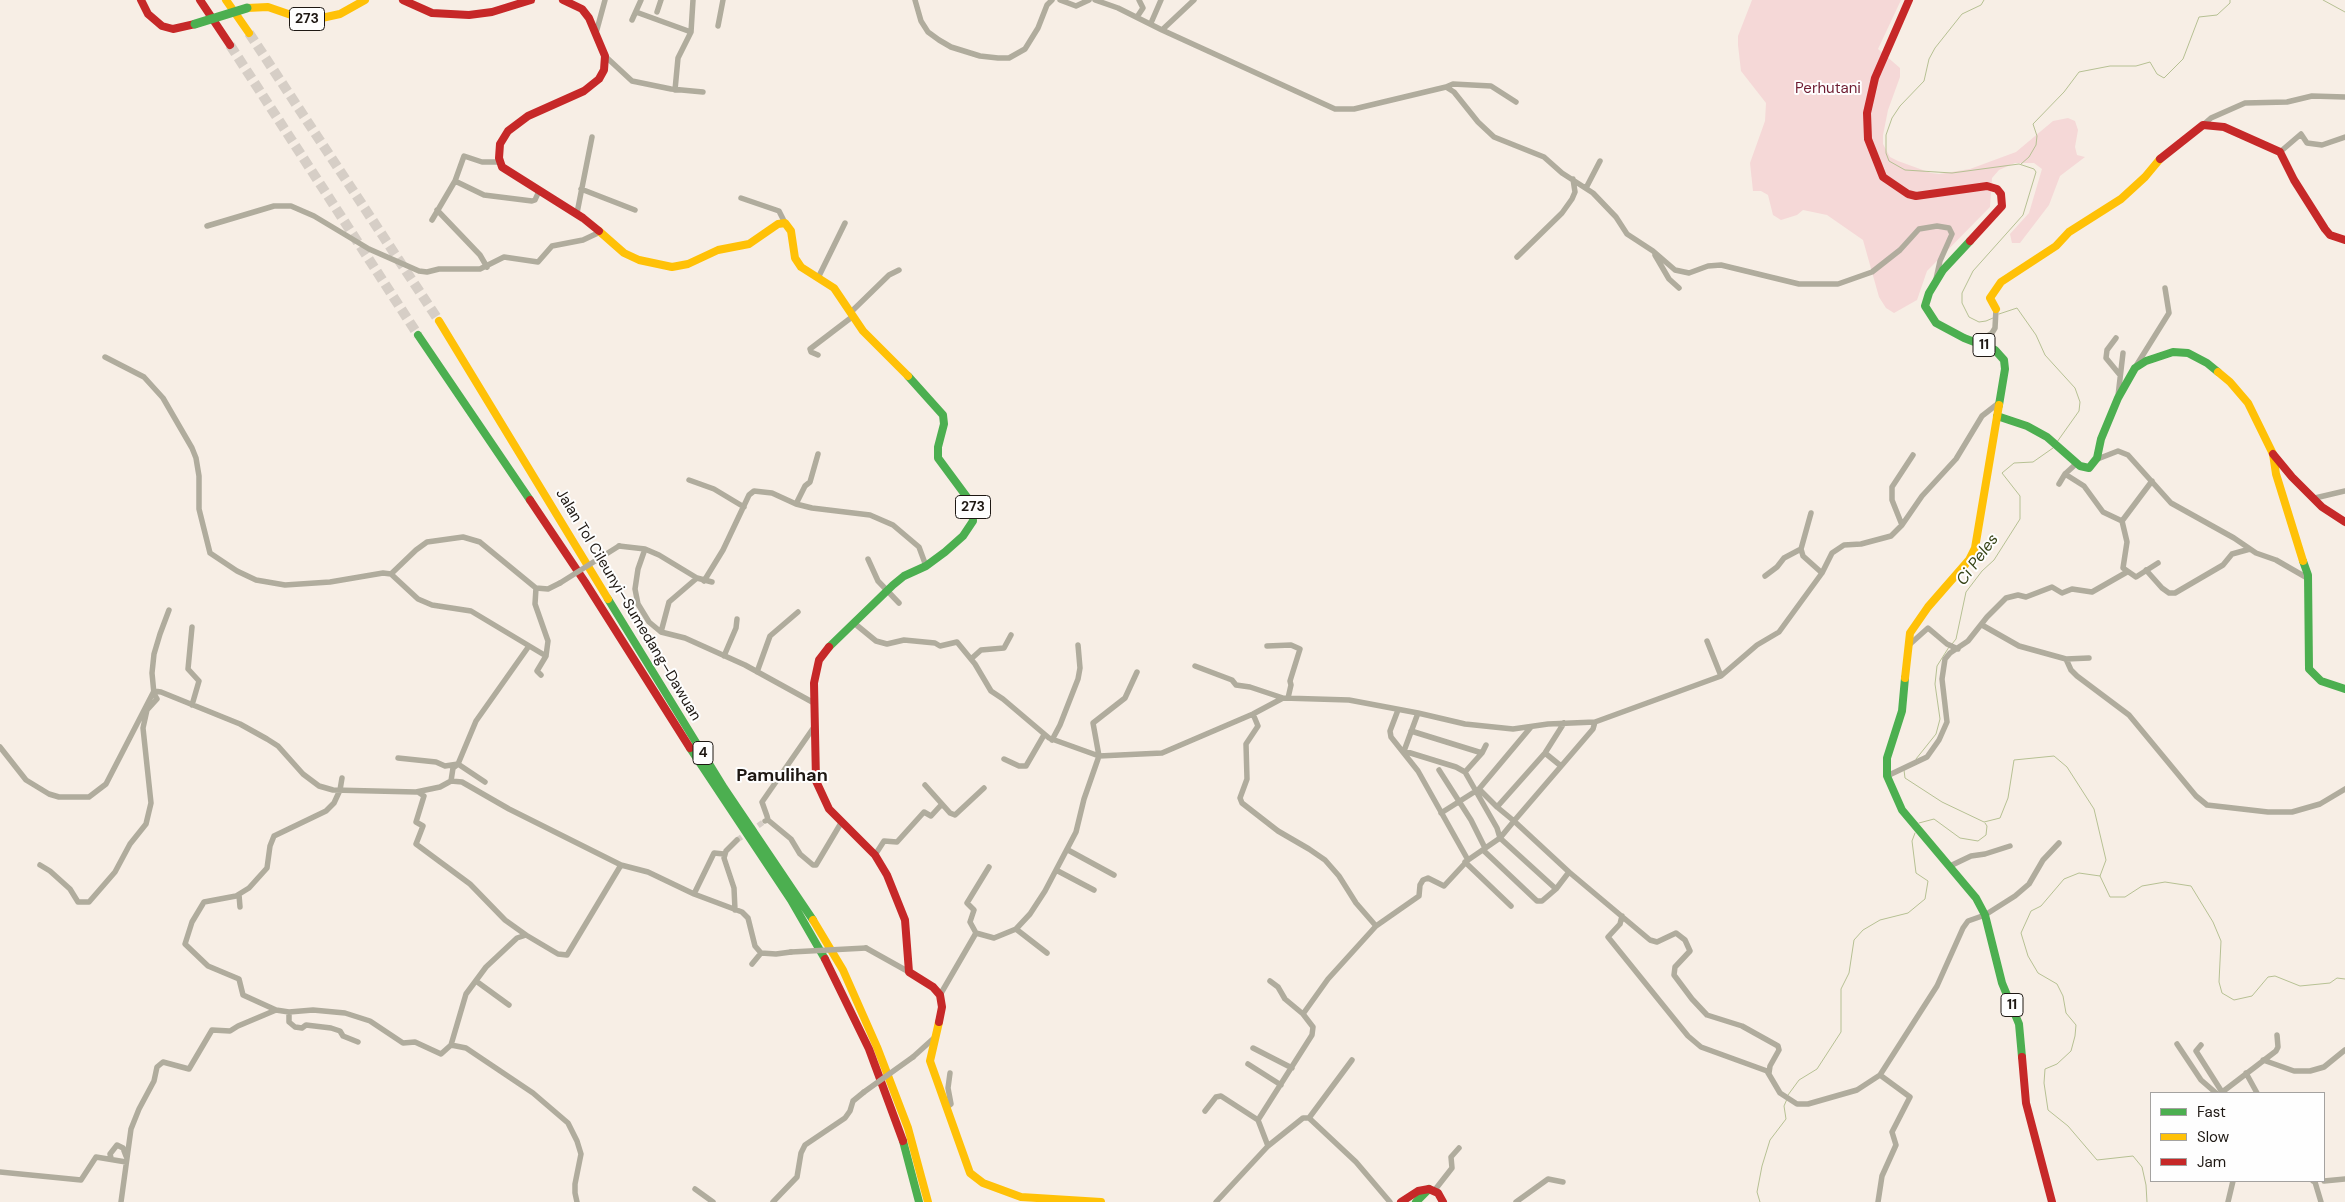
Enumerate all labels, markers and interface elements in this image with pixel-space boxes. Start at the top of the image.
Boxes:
road number: 273 [290,8,324,30]
park label: Perhutani [1795,80,1861,98]
road number: 11 [1973,334,1995,356]
street label: Jalan Tol Cileunyi–Sumedang–Dawuan [551,486,705,724]
road number: 273 [956,496,990,518]
water label: Ci Peles [1953,531,2003,589]
road number: 4 [693,741,713,764]
district label: Pamulihan [736,765,828,787]
road number: 11 [2001,994,2023,1016]
legend [2150,1092,2325,1182]
text: Fast [2197,1102,2226,1122]
text: Slow [2197,1127,2229,1147]
text: Jam [2197,1152,2226,1172]

